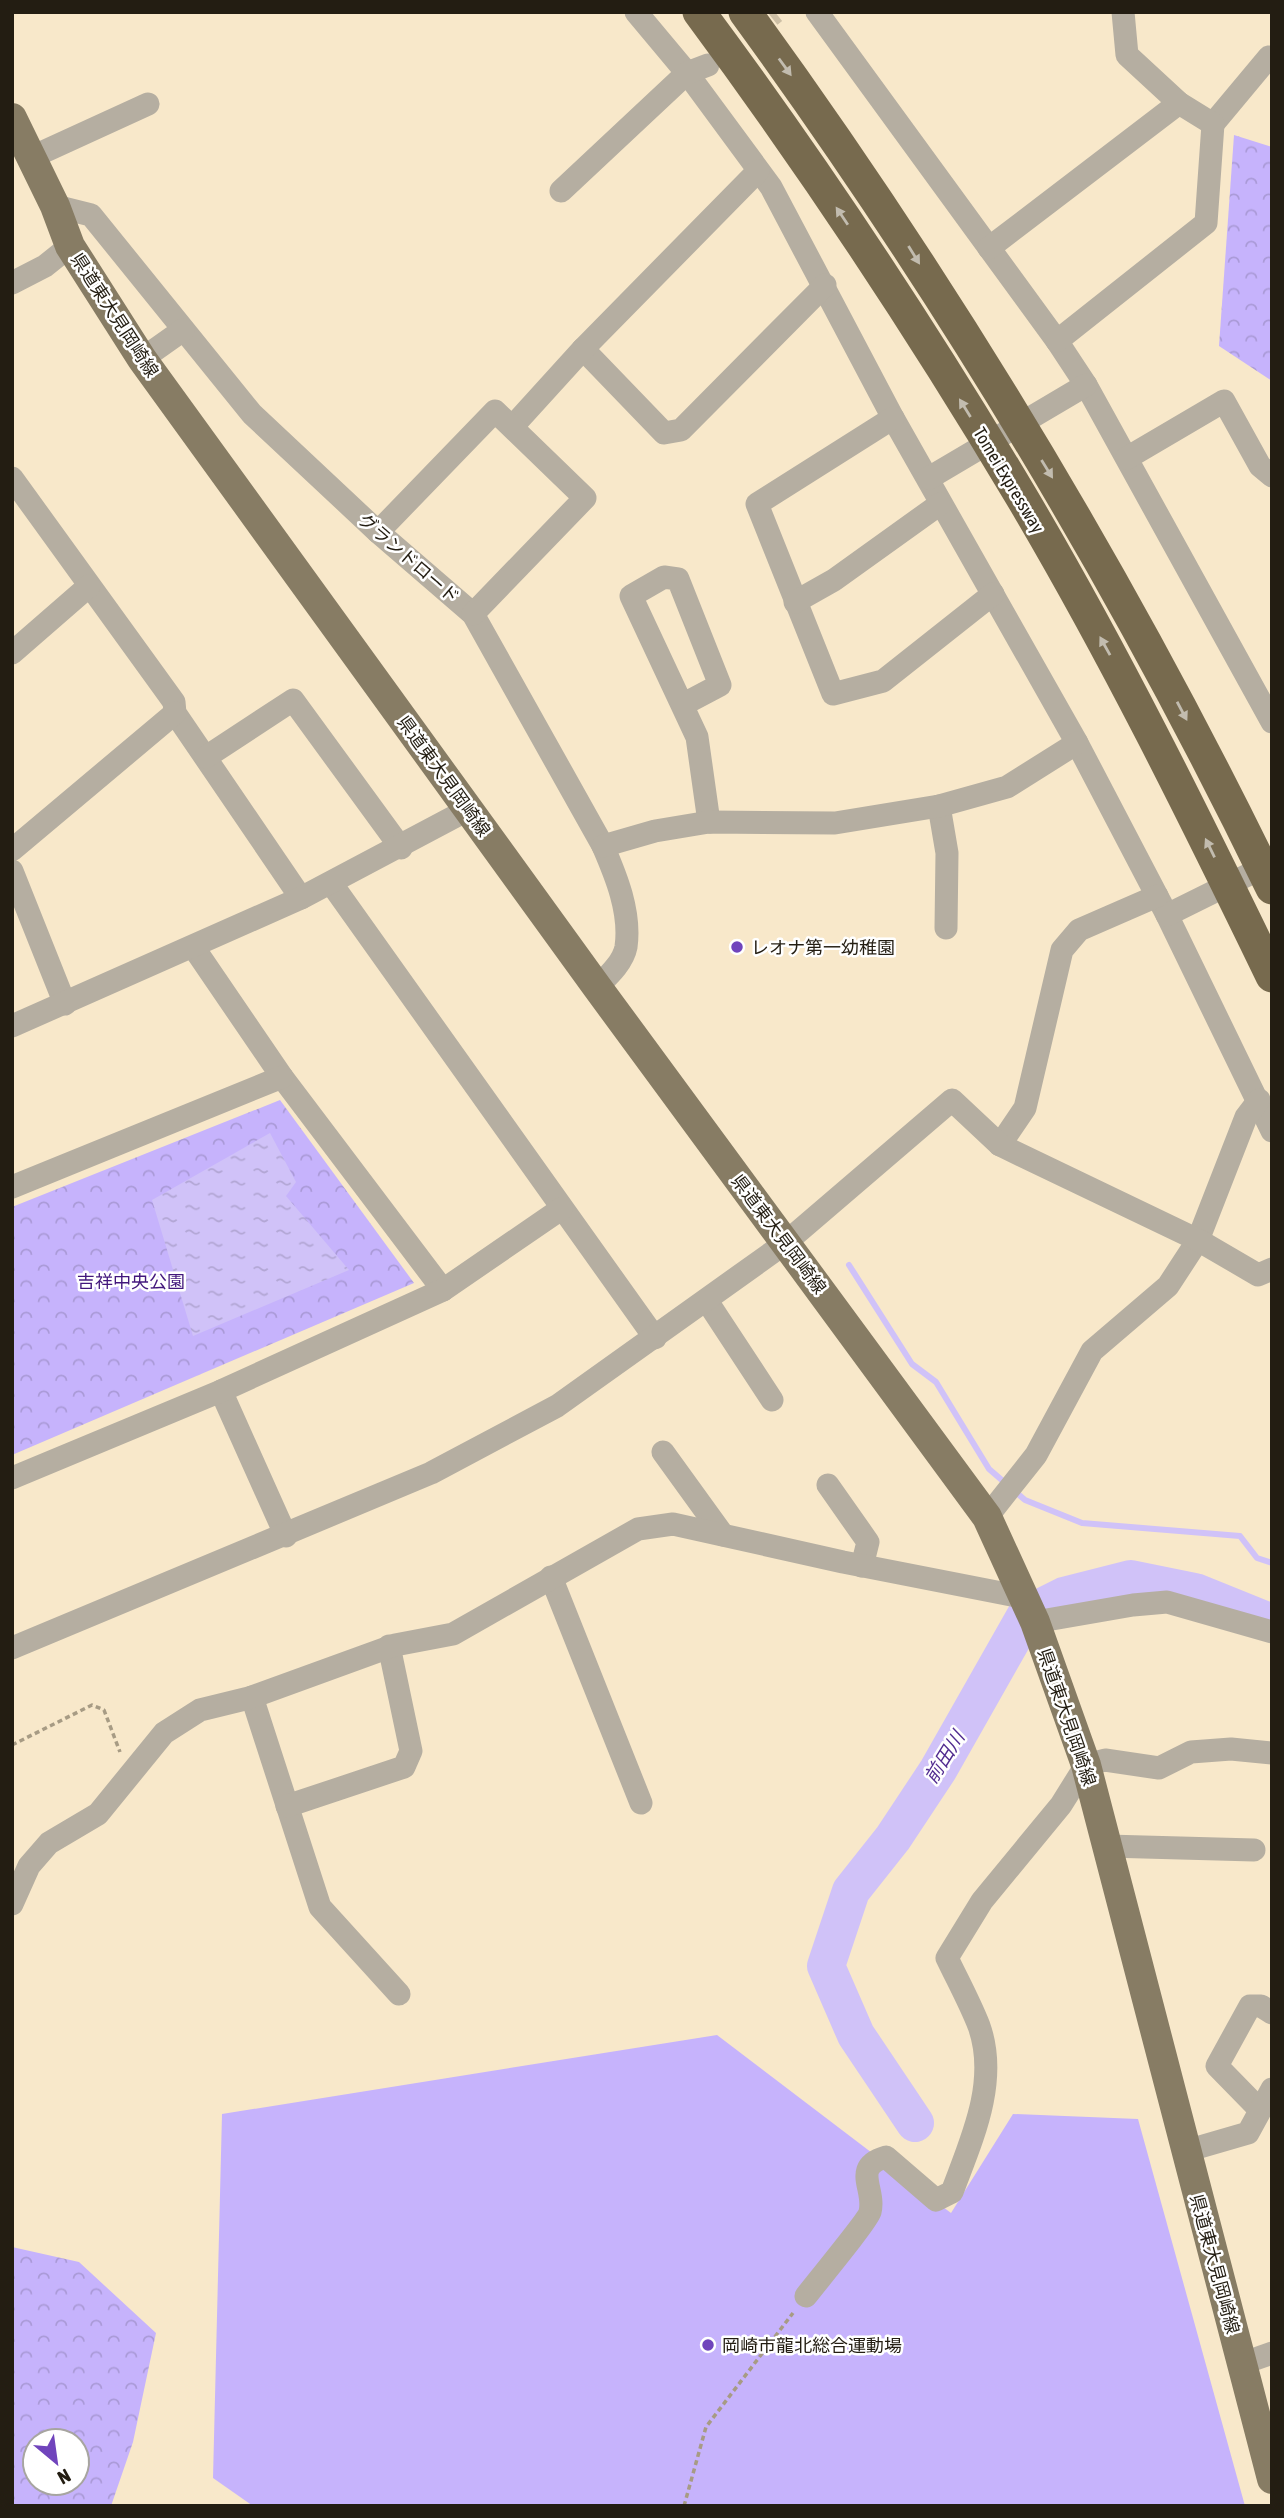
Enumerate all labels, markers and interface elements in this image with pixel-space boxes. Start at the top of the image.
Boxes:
one-way arrow [778,58,792,77]
one-way arrow [836,207,849,226]
one-way arrow [907,246,920,265]
street label: 県道東大見岡崎線 [67,249,163,381]
one-way arrow [959,398,972,417]
street label: Tomei Expressway [969,424,1049,536]
one-way arrow [1040,460,1053,479]
street label: グランドロード [355,509,463,607]
one-way arrow [1099,637,1111,656]
one-way arrow [1175,701,1187,721]
street label: 県道東大見岡崎線 [393,712,495,840]
one-way arrow [1204,838,1216,858]
place label: レオナ第一幼稚園 [751,937,895,958]
marker: レオナ第一幼稚園 [729,939,745,955]
street label: 県道東大見岡崎線 [727,1170,831,1298]
park label: 吉祥中央公園 [77,1271,185,1292]
street label: 県道東大見岡崎線 [1034,1646,1100,1788]
water label: 前田川 [920,1725,969,1787]
street label: 県道東大見岡崎線 [1186,2192,1244,2336]
place label: 岡崎市龍北総合運動場 [722,2335,902,2356]
marker: 岡崎市龍北総合運動場 [700,2337,716,2353]
north arrow [21,2427,91,2497]
text: N [54,2465,74,2489]

